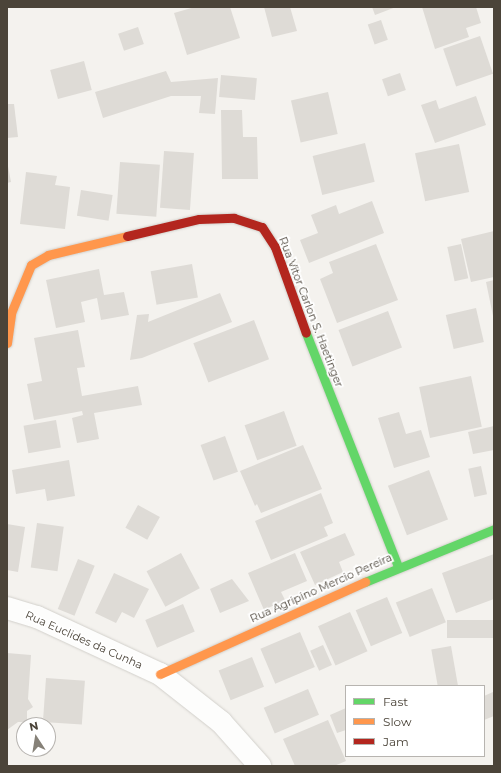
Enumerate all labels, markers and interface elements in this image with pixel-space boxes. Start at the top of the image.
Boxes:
street label: Rua Vitor Carlon S. Haetinger [276,235,346,389]
street label: Rua Agripino Mercio Pereira [248,551,394,625]
street label: Rua Euclides da Cunha [23,608,145,672]
legend [345,685,485,757]
text: Fast [383,694,408,709]
text: Slow [383,714,412,729]
north arrow [16,717,56,757]
text: N [28,718,40,734]
text: Jam [383,734,409,749]

